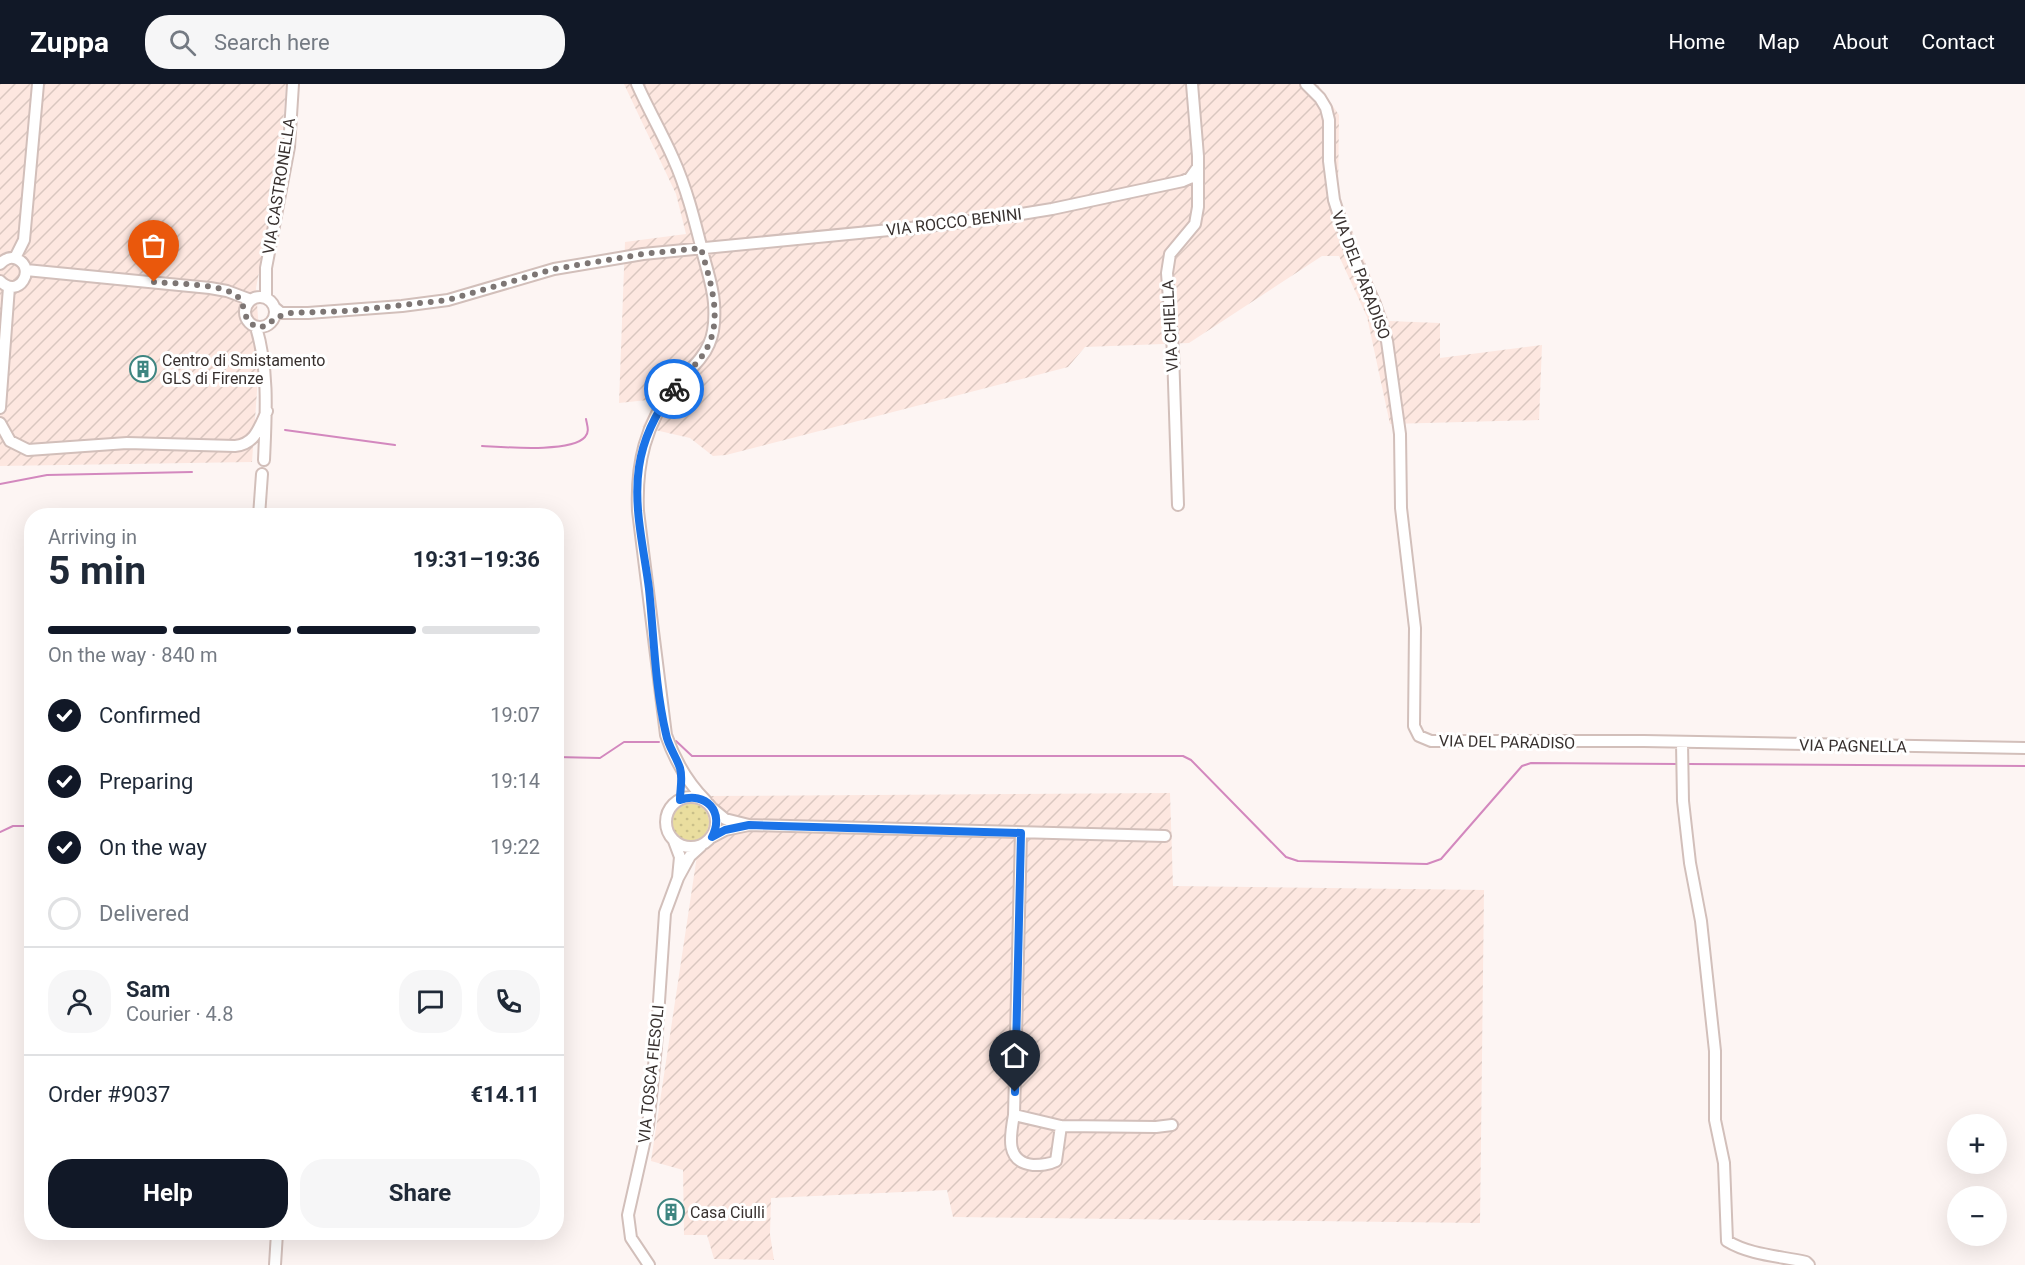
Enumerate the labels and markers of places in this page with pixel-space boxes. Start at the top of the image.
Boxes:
pin [128,220,179,282]
place label: Centro di Smistamento GLS di Firenze [162,351,325,388]
building icon: Centro di Smistamento GLS di Firenze [128,354,158,384]
pin [989,1030,1040,1092]
building icon: Casa Ciulli [656,1197,686,1227]
place label: Casa Ciulli [690,1203,765,1222]

